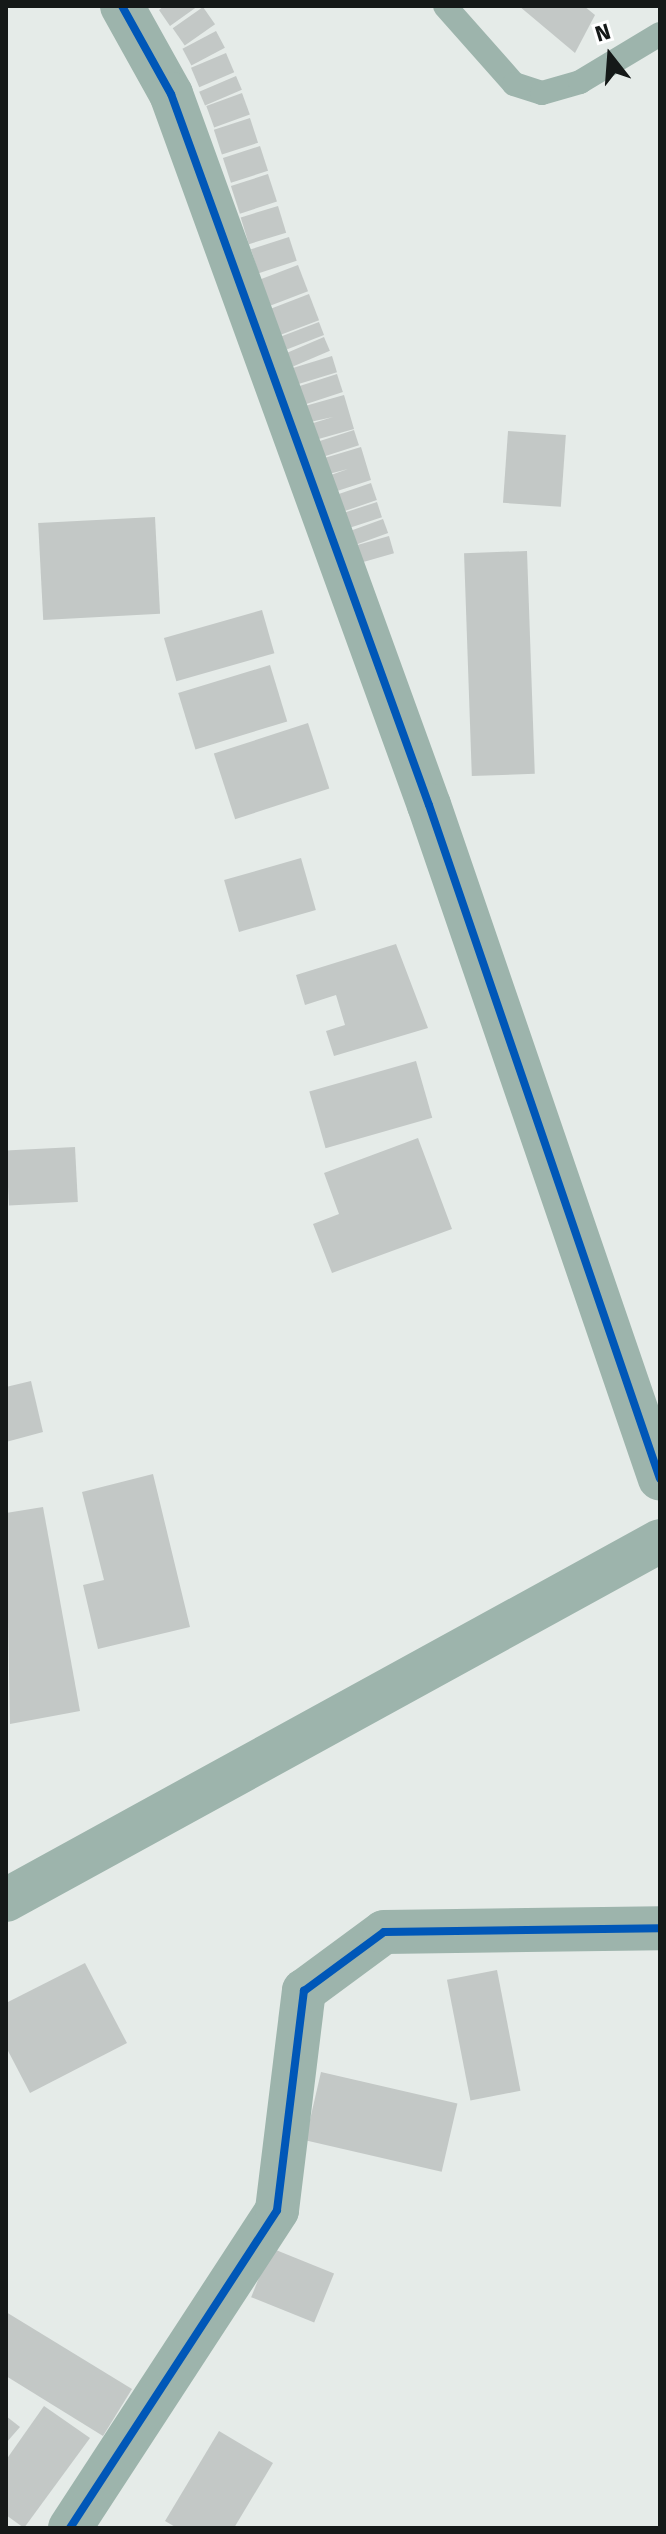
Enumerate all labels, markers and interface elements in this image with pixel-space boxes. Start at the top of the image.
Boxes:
north arrow [570,16,650,96]
text: N [592,18,614,48]

